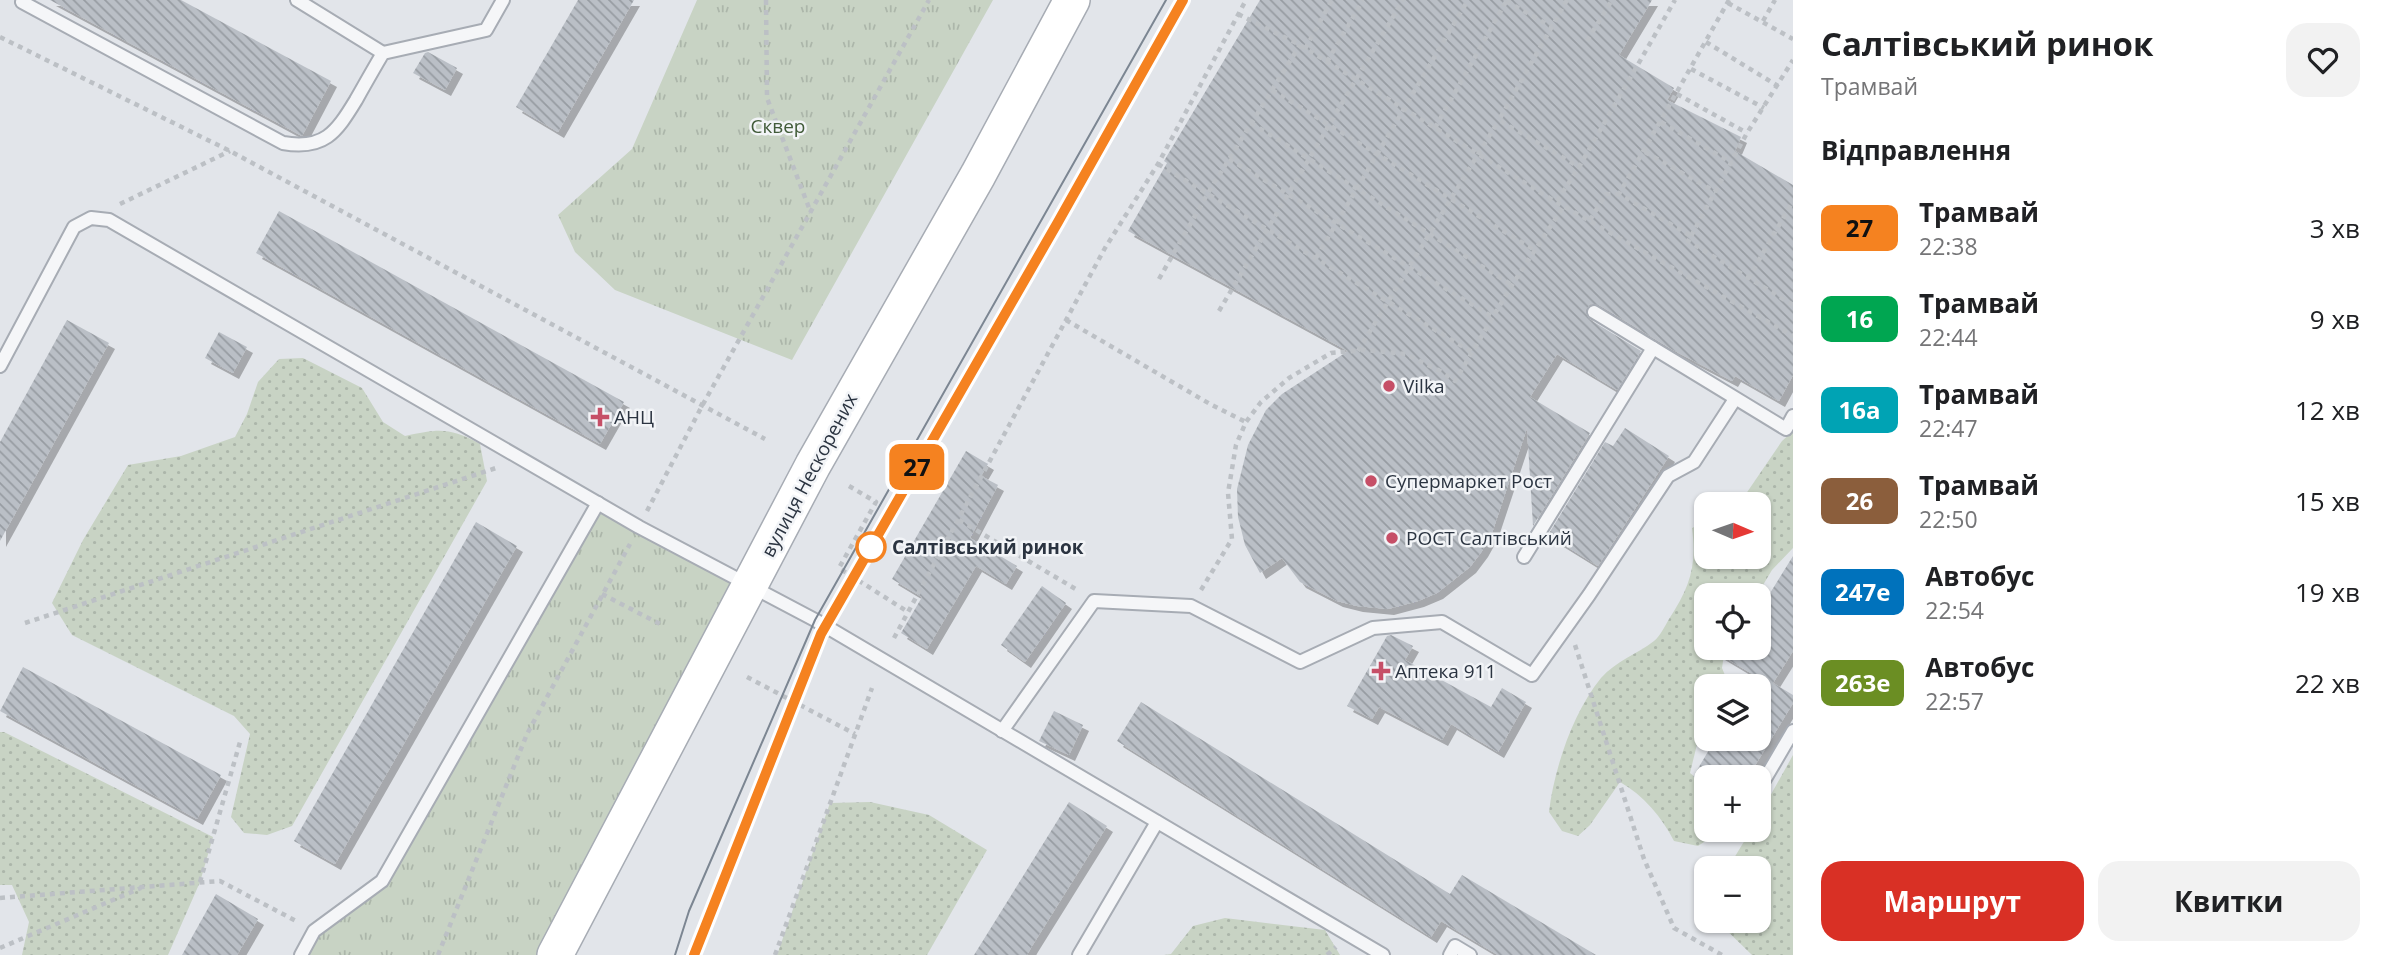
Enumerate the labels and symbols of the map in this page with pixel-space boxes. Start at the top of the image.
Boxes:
park label: Сквер [751,113,806,139]
place label: Vilka [1403,373,1444,399]
marker: Vilka [1381,378,1397,394]
street label: вулиця Нескорених [755,388,863,561]
place label: АНЦ [614,404,654,430]
marker: АНЦ [592,409,608,425]
line badge: 27 [886,444,948,490]
place label: Супермаркет Рост [1385,468,1552,494]
marker: Супермаркет Рост [1363,473,1379,489]
north arrow [1694,492,1771,569]
place label: РОСТ Салтівський [1406,525,1572,551]
marker: РОСТ Салтівський [1384,530,1400,546]
marker: Салтівський ринок [856,532,886,562]
place label: Салтівський ринок [892,534,1084,560]
place label: Аптека 911 [1395,658,1496,684]
marker: Аптека 911 [1373,663,1389,679]

